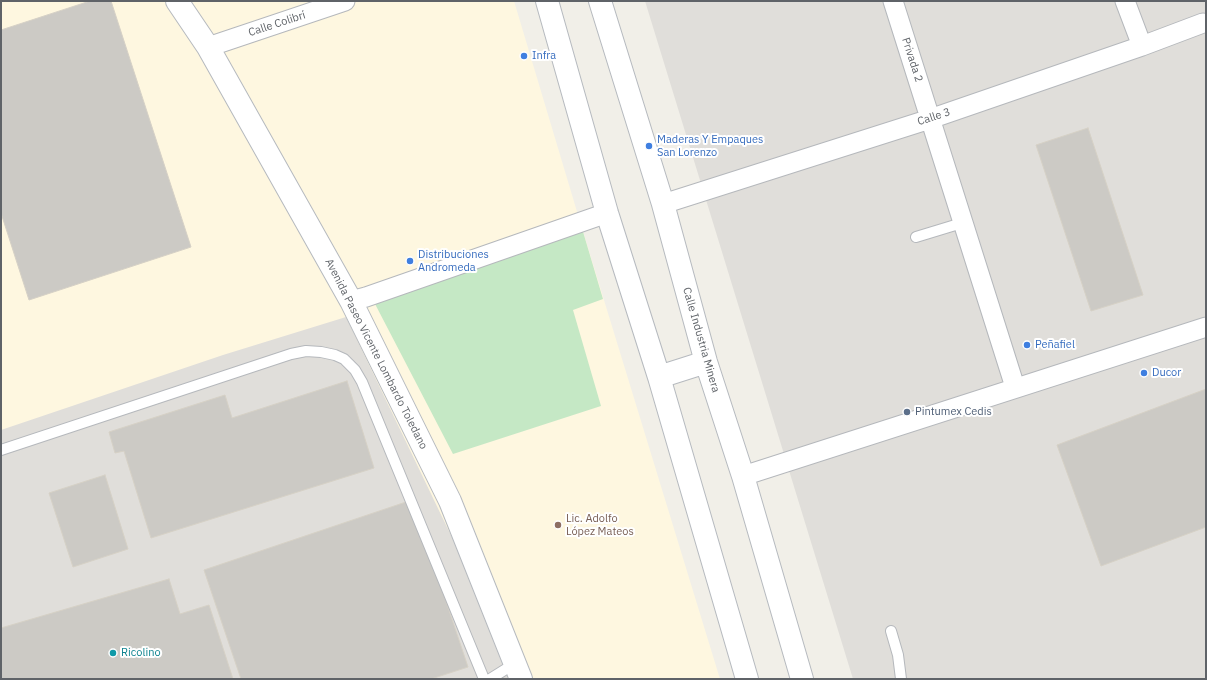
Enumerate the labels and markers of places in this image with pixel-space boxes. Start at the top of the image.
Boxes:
place label: Infra [532,49,556,63]
marker: Infra [519,51,529,61]
place label: Maderas Y Empaques San Lorenzo [657,133,763,159]
marker: Maderas Y Empaques San Lorenzo [644,141,654,151]
place label: Distribuciones Andromeda [418,248,489,274]
marker: Distribuciones Andromeda [405,256,415,266]
place label: Peñafiel [1035,338,1075,352]
marker: Peñafiel [1022,340,1032,350]
place label: Ducor [1152,366,1181,380]
marker: Ducor [1139,368,1149,378]
place label: Pintumex Cedis [915,405,992,419]
marker: Pintumex Cedis [902,407,912,417]
place label: Lic. Adolfo López Mateos [566,512,634,538]
marker: Lic. Adolfo López Mateos [553,520,563,530]
place label: Ricolino [121,646,161,660]
marker: Ricolino [108,648,118,658]

